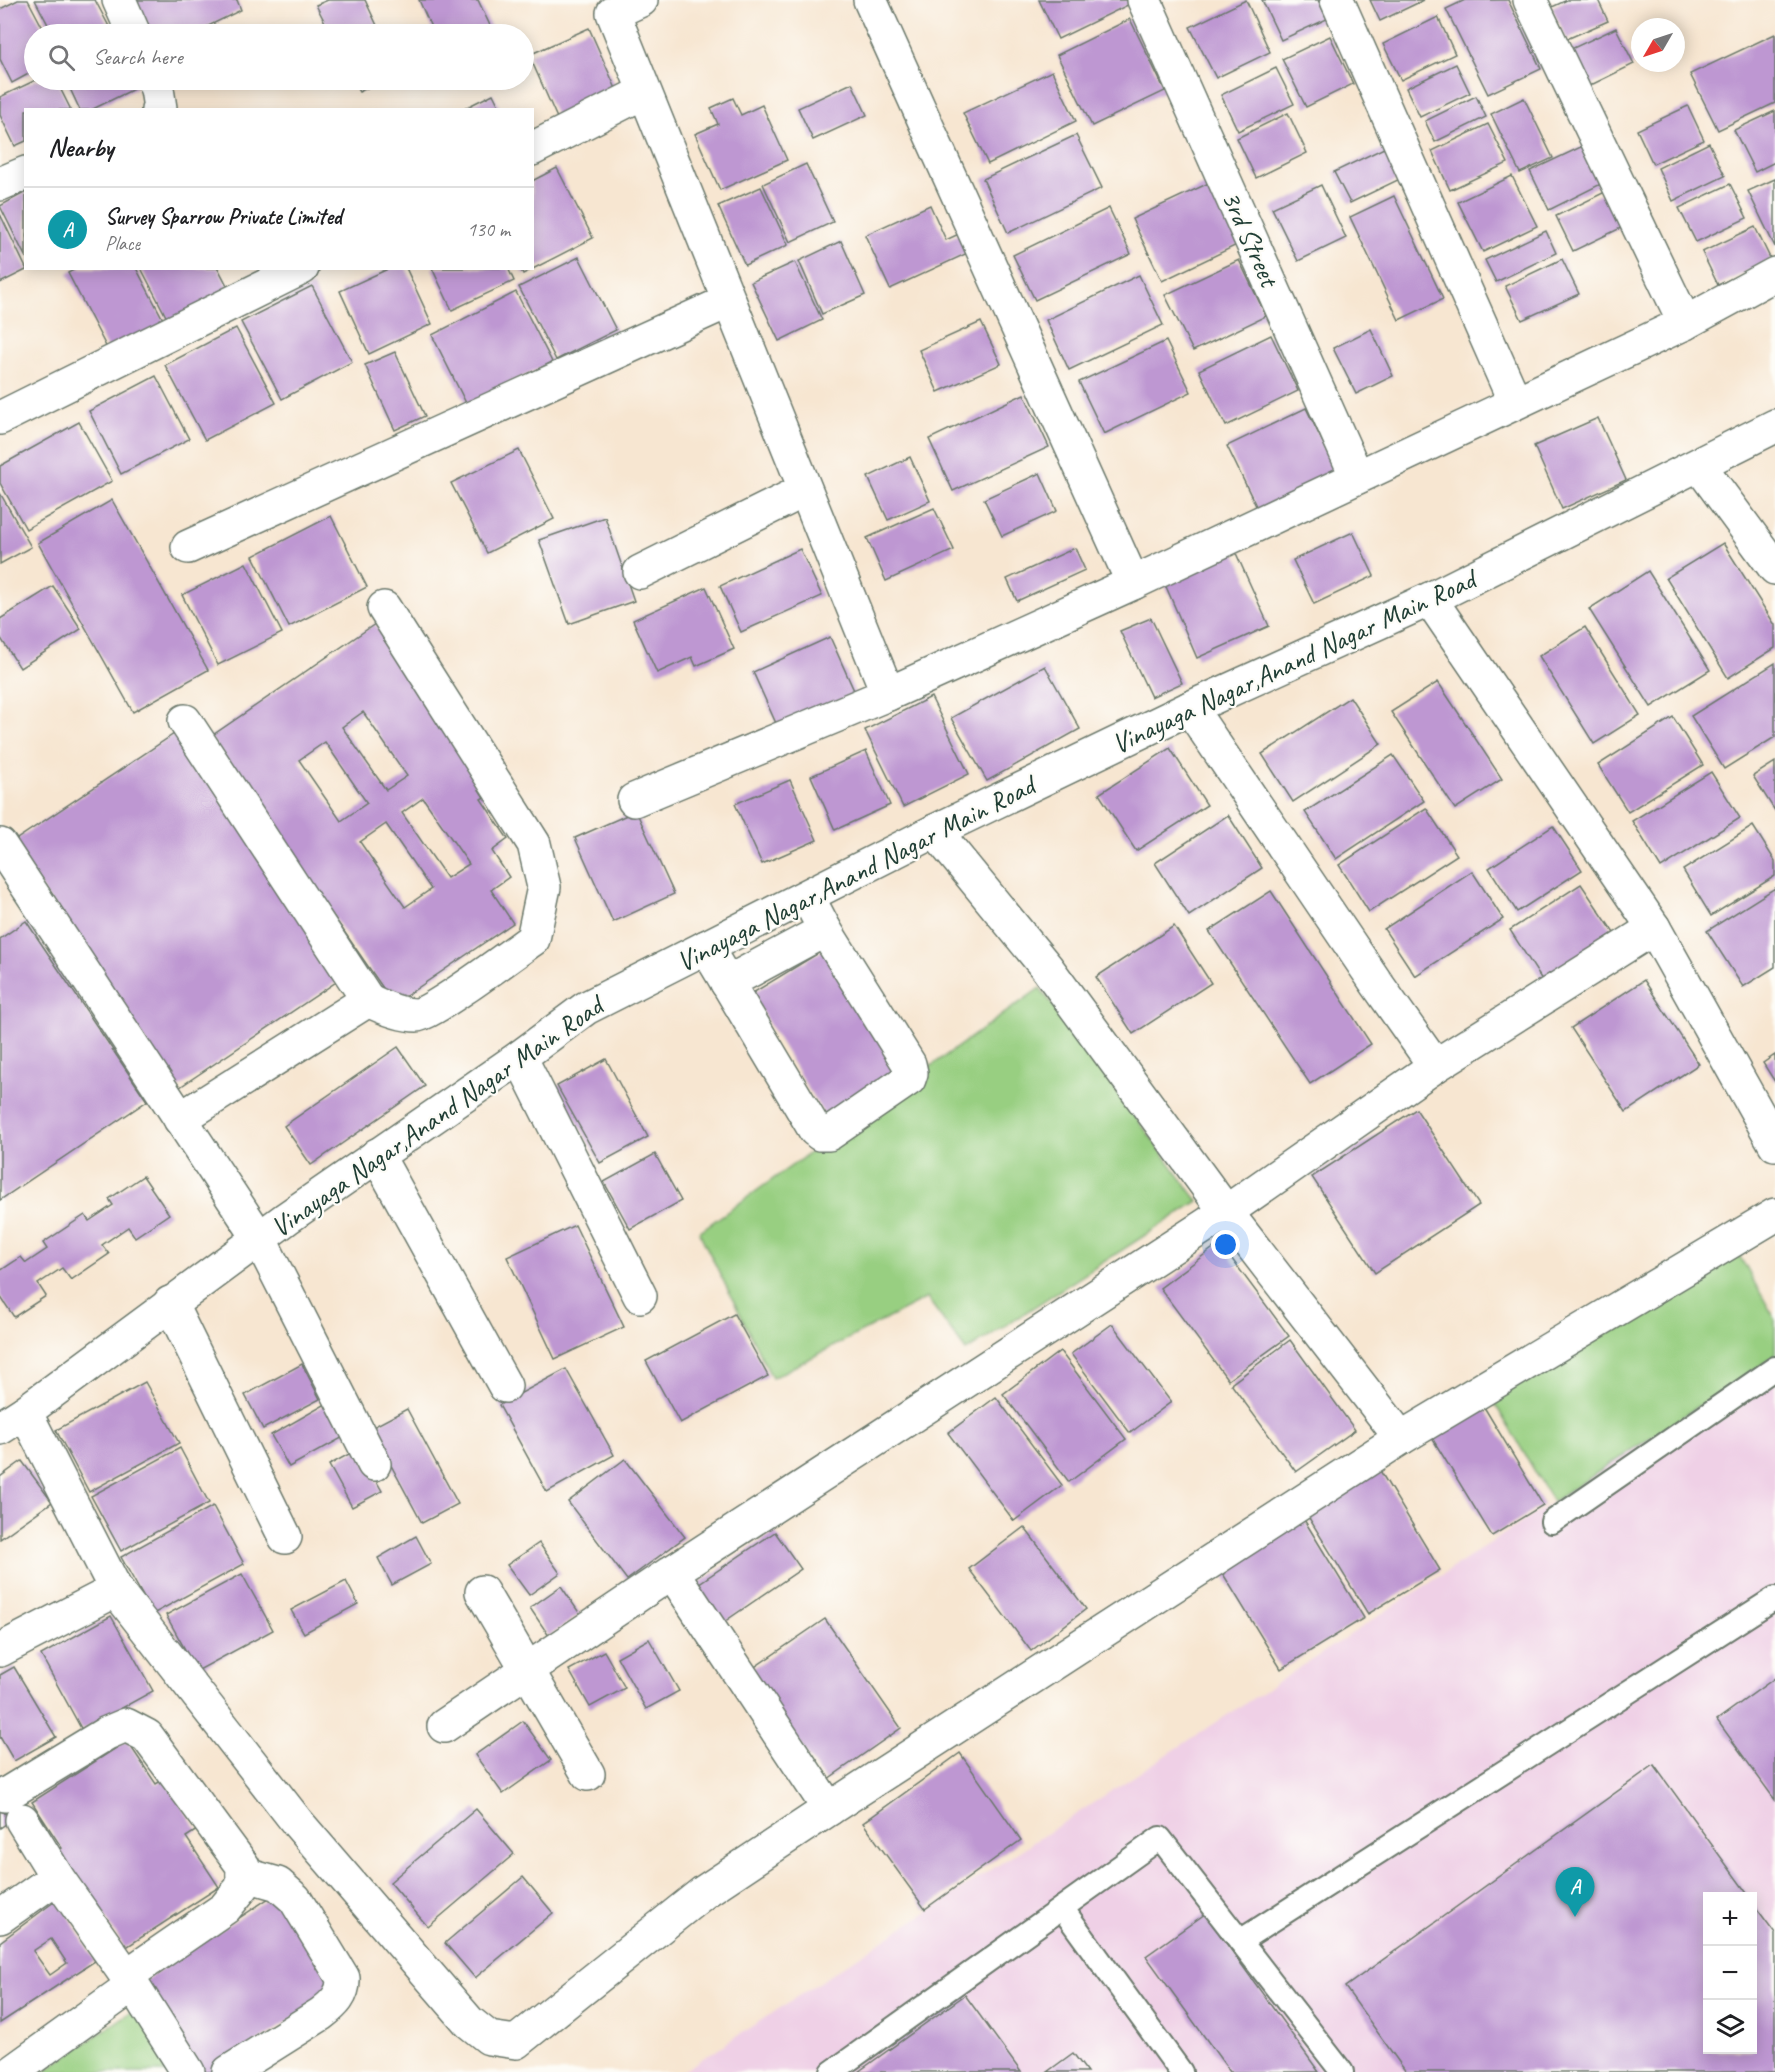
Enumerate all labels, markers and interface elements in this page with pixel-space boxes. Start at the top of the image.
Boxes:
north arrow [1631,18,1685,72]
search box [24,24,534,90]
icon: search [45,41,78,74]
text: Search here [93,43,183,71]
text: Nearby [48,131,113,164]
street label: 3rd Street [1214,185,1288,294]
text: Survey Sparrow Private Limited [105,203,342,231]
text: A [62,217,73,242]
text: 130 m [467,217,510,242]
text: Place [105,231,140,256]
street label: Vinayaga Nagar,Anand Nagar Main Road [1106,560,1484,761]
street label: Vinayaga Nagar,Anand Nagar Main Road [670,766,1044,979]
street label: Vinayaga Nagar,Anand Nagar Main Road [264,986,612,1245]
your location [1211,1230,1240,1259]
pin: A [1556,1868,1594,1917]
map controls [1703,1892,1757,2054]
button: + [1703,1892,1757,1946]
button: − [1703,1946,1757,2000]
button: layers [1703,2000,1757,2054]

